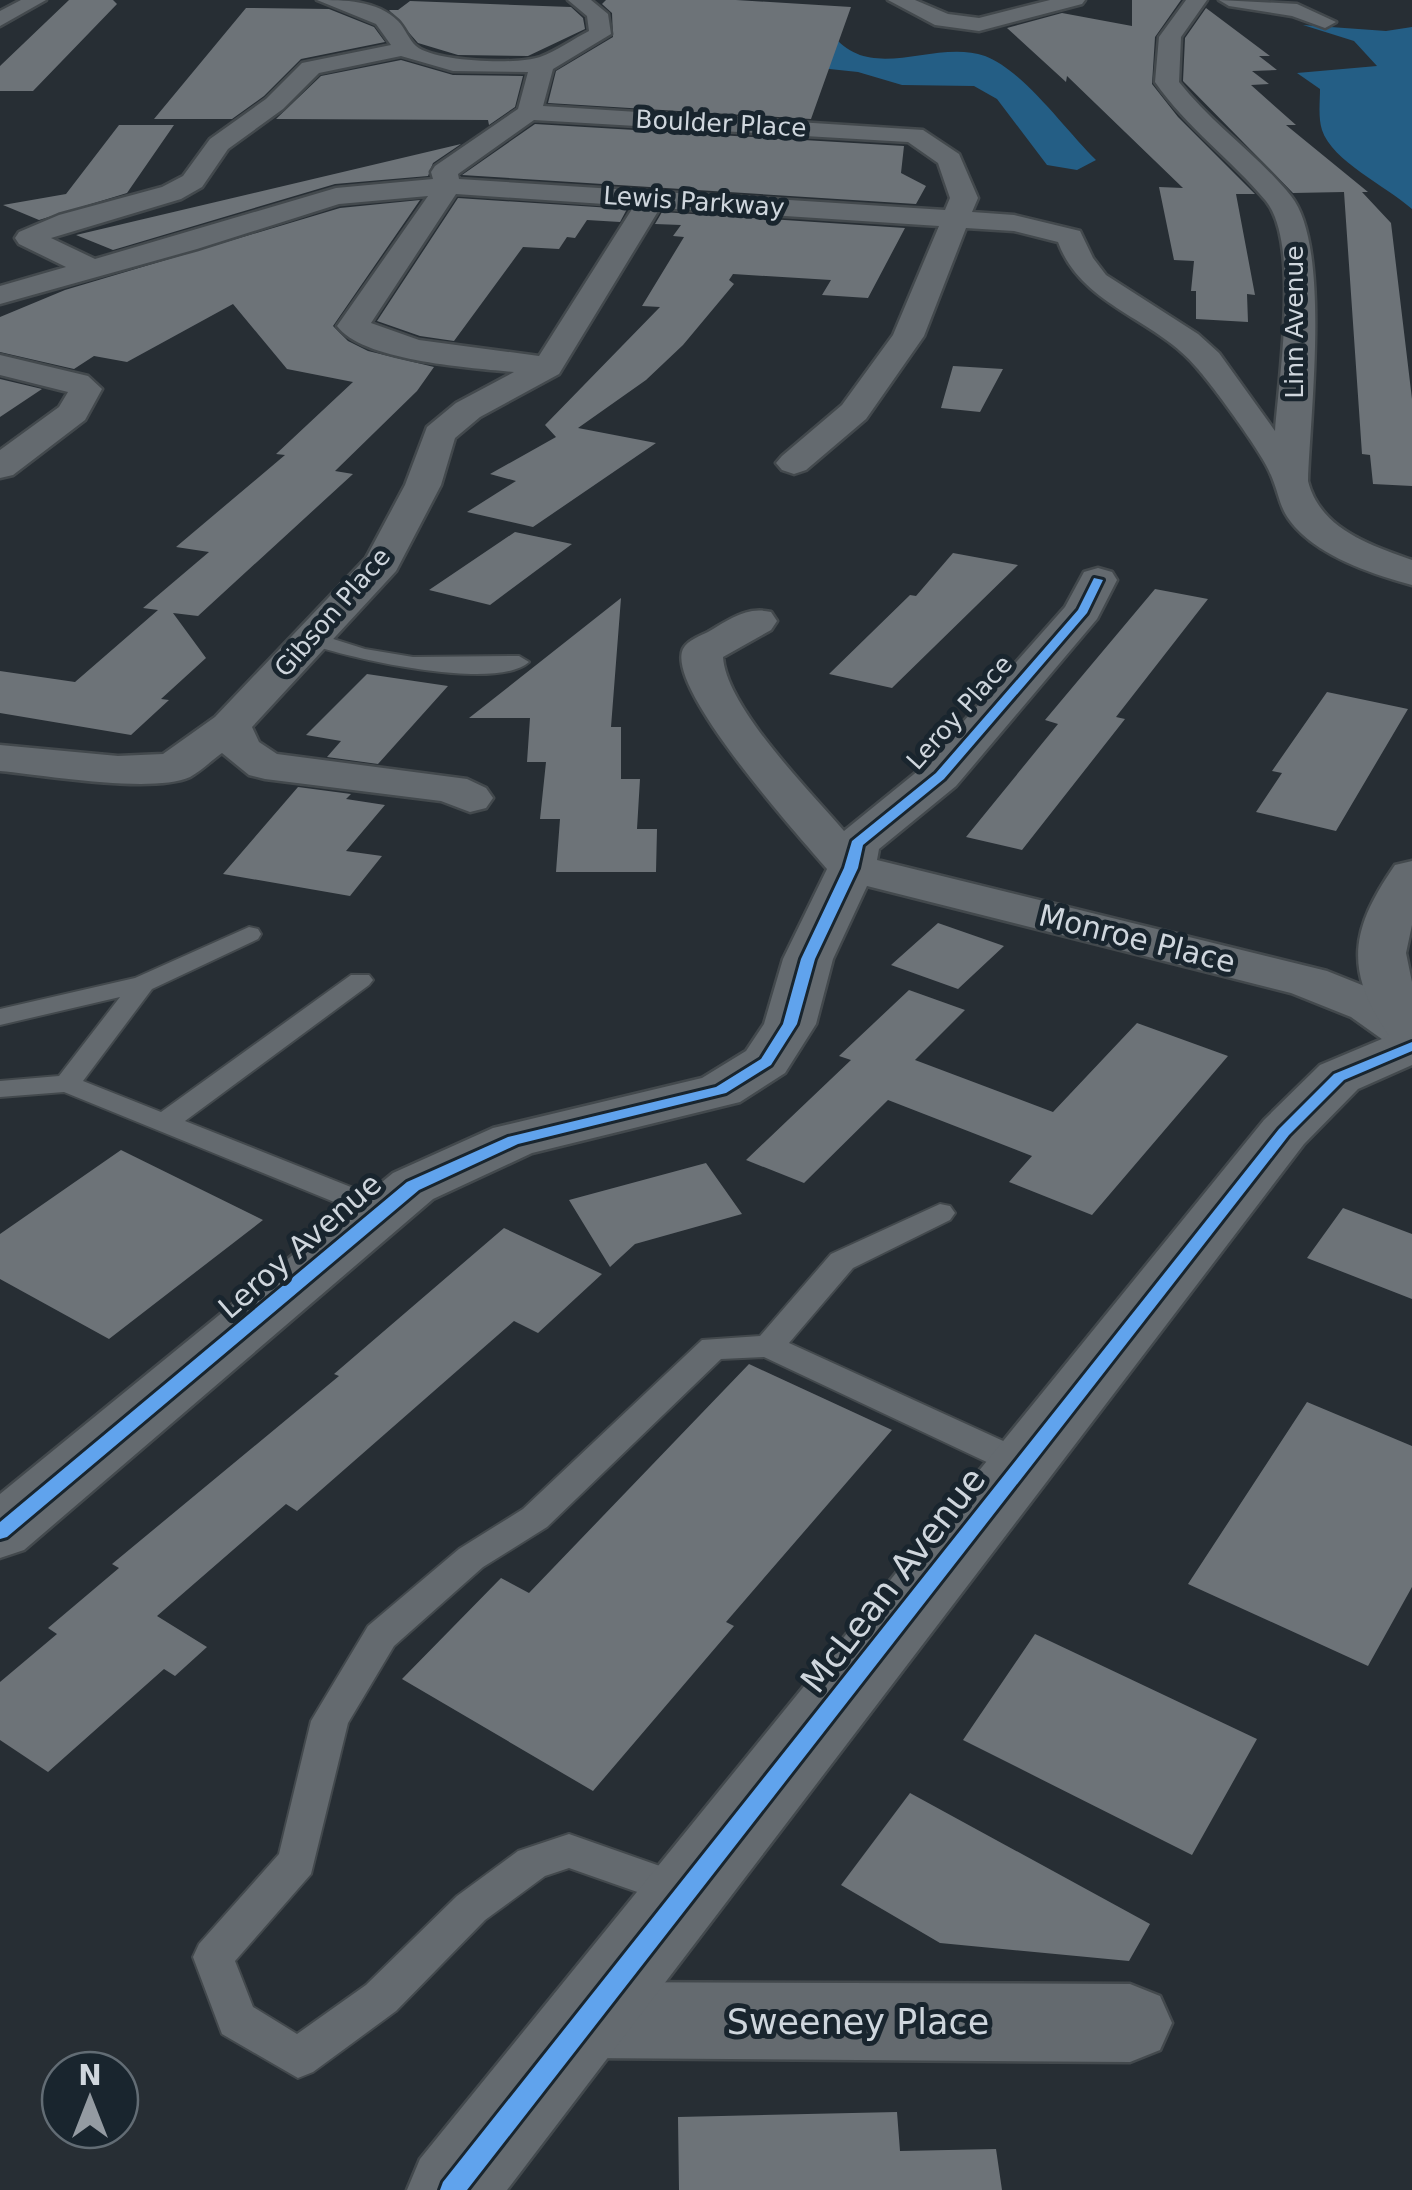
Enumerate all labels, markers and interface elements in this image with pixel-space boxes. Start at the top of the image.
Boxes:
street label: Boulder Place [635,105,807,142]
street label: Lewis Parkway [602,181,786,222]
street label: Linn Avenue [1280,245,1309,399]
street label: Gibson Place [269,542,396,683]
street label: Leroy Place [901,649,1018,775]
street label: Monroe Place [1035,897,1239,980]
street label: Leroy Avenue [211,1166,388,1326]
street label: McLean Avenue [793,1459,993,1701]
street label: Sweeney Place [727,2002,989,2042]
north arrow [40,2050,140,2150]
text: N [78,2059,102,2092]

